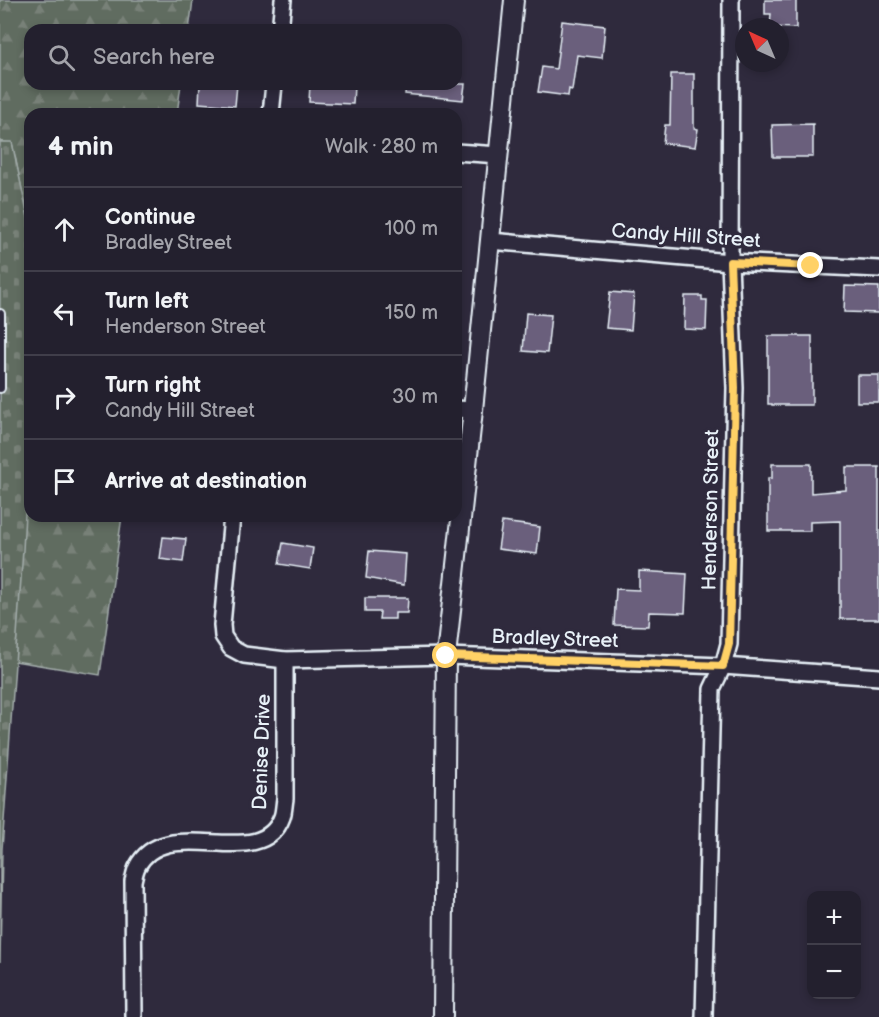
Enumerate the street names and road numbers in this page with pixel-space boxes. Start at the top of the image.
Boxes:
street label: Candy Hill Street [611,219,761,253]
street label: Henderson Street [698,429,724,591]
street label: Bradley Street [491,625,619,653]
street label: Denise Drive [248,693,276,811]

